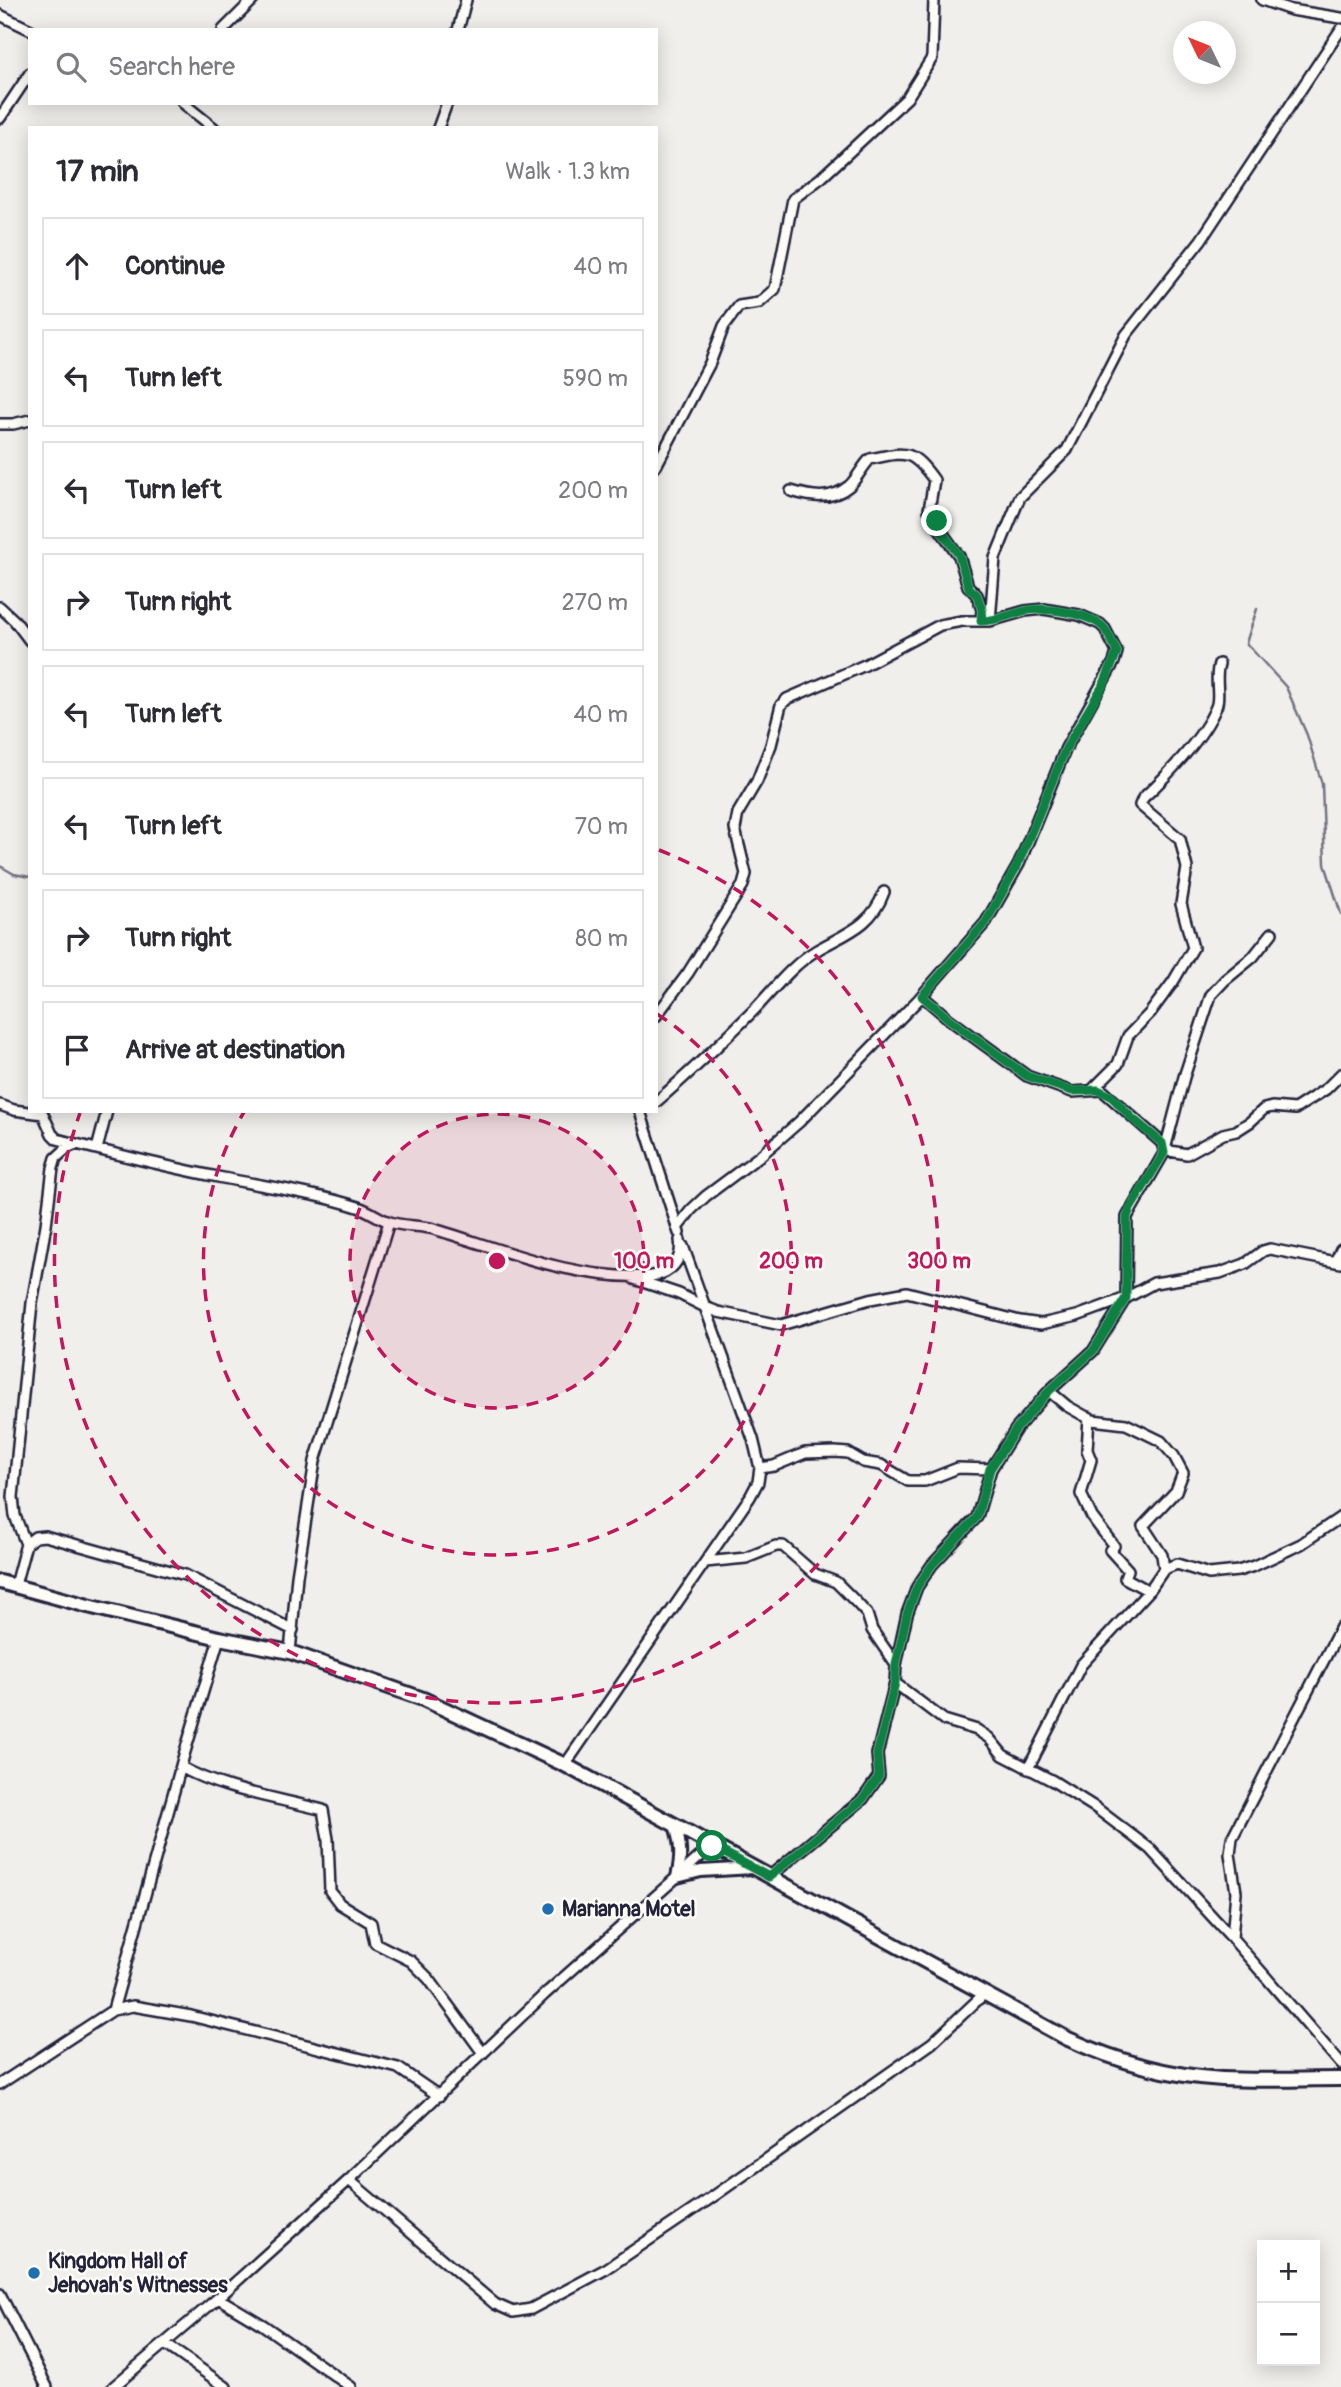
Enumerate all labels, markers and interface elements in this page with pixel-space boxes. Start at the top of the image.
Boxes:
north arrow [1173,21,1236,84]
search box [28,28,658,105]
icon: search [52,48,90,86]
text: Search here [108,51,235,83]
text: 17 min [56,153,139,190]
text: Walk · 1.3 km [505,157,630,186]
icon: ahead [58,247,96,285]
text: Continue [125,250,225,282]
text: 40 m [574,252,628,281]
icon: left [58,359,96,397]
text: Turn left [125,362,221,394]
text: 590 m [563,364,628,393]
icon: left [58,471,96,509]
text: Turn left [125,474,221,506]
text: 200 m [558,476,628,505]
route end [921,505,952,536]
icon: right [58,583,96,621]
text: Turn right [125,586,231,618]
text: 270 m [562,588,628,617]
icon: left [58,695,96,733]
text: Turn left [125,698,221,730]
text: 40 m [574,700,628,729]
icon: left [58,807,96,845]
text: Turn left [125,810,221,842]
text: 70 m [575,812,628,841]
icon: right [58,919,96,957]
text: Turn right [125,922,231,954]
text: 80 m [575,924,628,953]
icon: arrive [58,1031,96,1069]
text: Arrive at destination [125,1034,345,1066]
text: 100 m [614,1248,674,1275]
text: 200 m [759,1248,823,1275]
text: 300 m [907,1248,971,1275]
centre of rings [485,1249,509,1273]
route start [696,1830,727,1861]
place label: Marianna Motel [562,1896,696,1923]
marker: Marianna Motel [540,1901,556,1917]
map controls [1257,2240,1320,2366]
button: + [1257,2240,1320,2303]
place label: Kingdom Hall of Jehovah's Witnesses [48,2248,228,2299]
marker: Kingdom Hall of Jehovah's Witnesses [26,2265,42,2281]
button: − [1257,2303,1320,2366]

